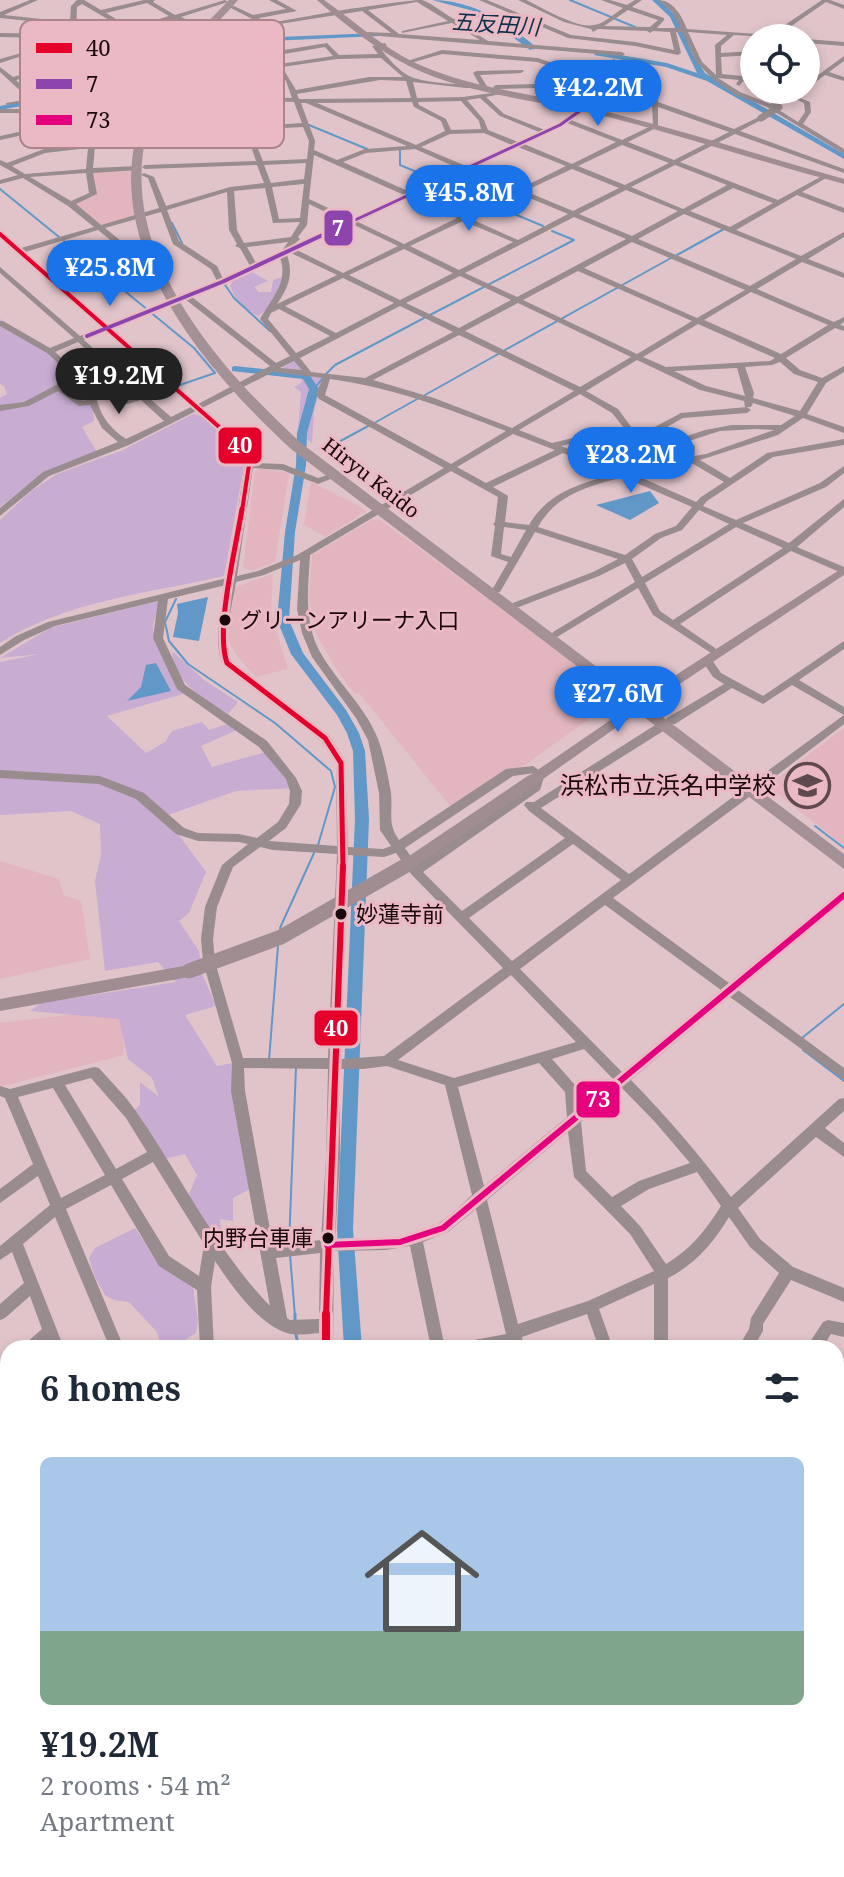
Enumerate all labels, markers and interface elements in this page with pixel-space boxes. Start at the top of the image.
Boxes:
water label: 五反田川 [451,5,543,41]
legend [20,20,284,148]
map controls [740,24,820,104]
button: locate [740,24,820,104]
text: 40 [86,32,111,62]
pin: ¥42.2M [533,60,663,128]
text: 7 [86,68,98,98]
text: ¥42.2M [552,68,644,104]
text: 73 [86,104,111,134]
pin: ¥45.8M [404,165,534,233]
text: ¥45.8M [423,173,515,209]
line badge: 7 [323,209,354,247]
text: 7 [332,212,344,242]
pin: ¥25.8M [45,240,175,308]
text: ¥25.8M [64,248,156,284]
pin: ¥19.2M [54,348,184,416]
text: ¥19.2M [73,356,165,392]
line badge: 40 [217,426,263,465]
pin: ¥28.2M [566,427,696,495]
text: 40 [228,429,252,459]
street label: Hiryu Kaido [317,431,425,524]
text: ¥28.2M [585,435,677,471]
place label: グリーンアリーナ入口 [240,604,459,634]
marker: グリーンアリーナ入口 [217,612,233,628]
pin: ¥27.6M [553,666,683,734]
text: ¥27.6M [572,674,664,710]
school or university icon: 浜松市立浜名中学校 [783,762,831,810]
place label: 浜松市立浜名中学校 [560,768,776,801]
place label: 妙蓮寺前 [356,898,444,928]
marker: 妙蓮寺前 [333,906,349,922]
line badge: 40 [313,1009,359,1047]
text: 40 [324,1012,348,1042]
line badge: 73 [575,1080,621,1119]
text: 73 [586,1083,610,1113]
place label: 内野台車庫 [203,1222,313,1252]
marker: 内野台車庫 [320,1230,336,1246]
text: 6 homes [40,1365,181,1411]
icon: filters [760,1366,804,1410]
icon: home [350,1509,494,1653]
text: ¥19.2M [40,1721,159,1767]
text: 2 rooms · 54 m² [40,1767,231,1803]
text: Apartment [40,1803,175,1839]

